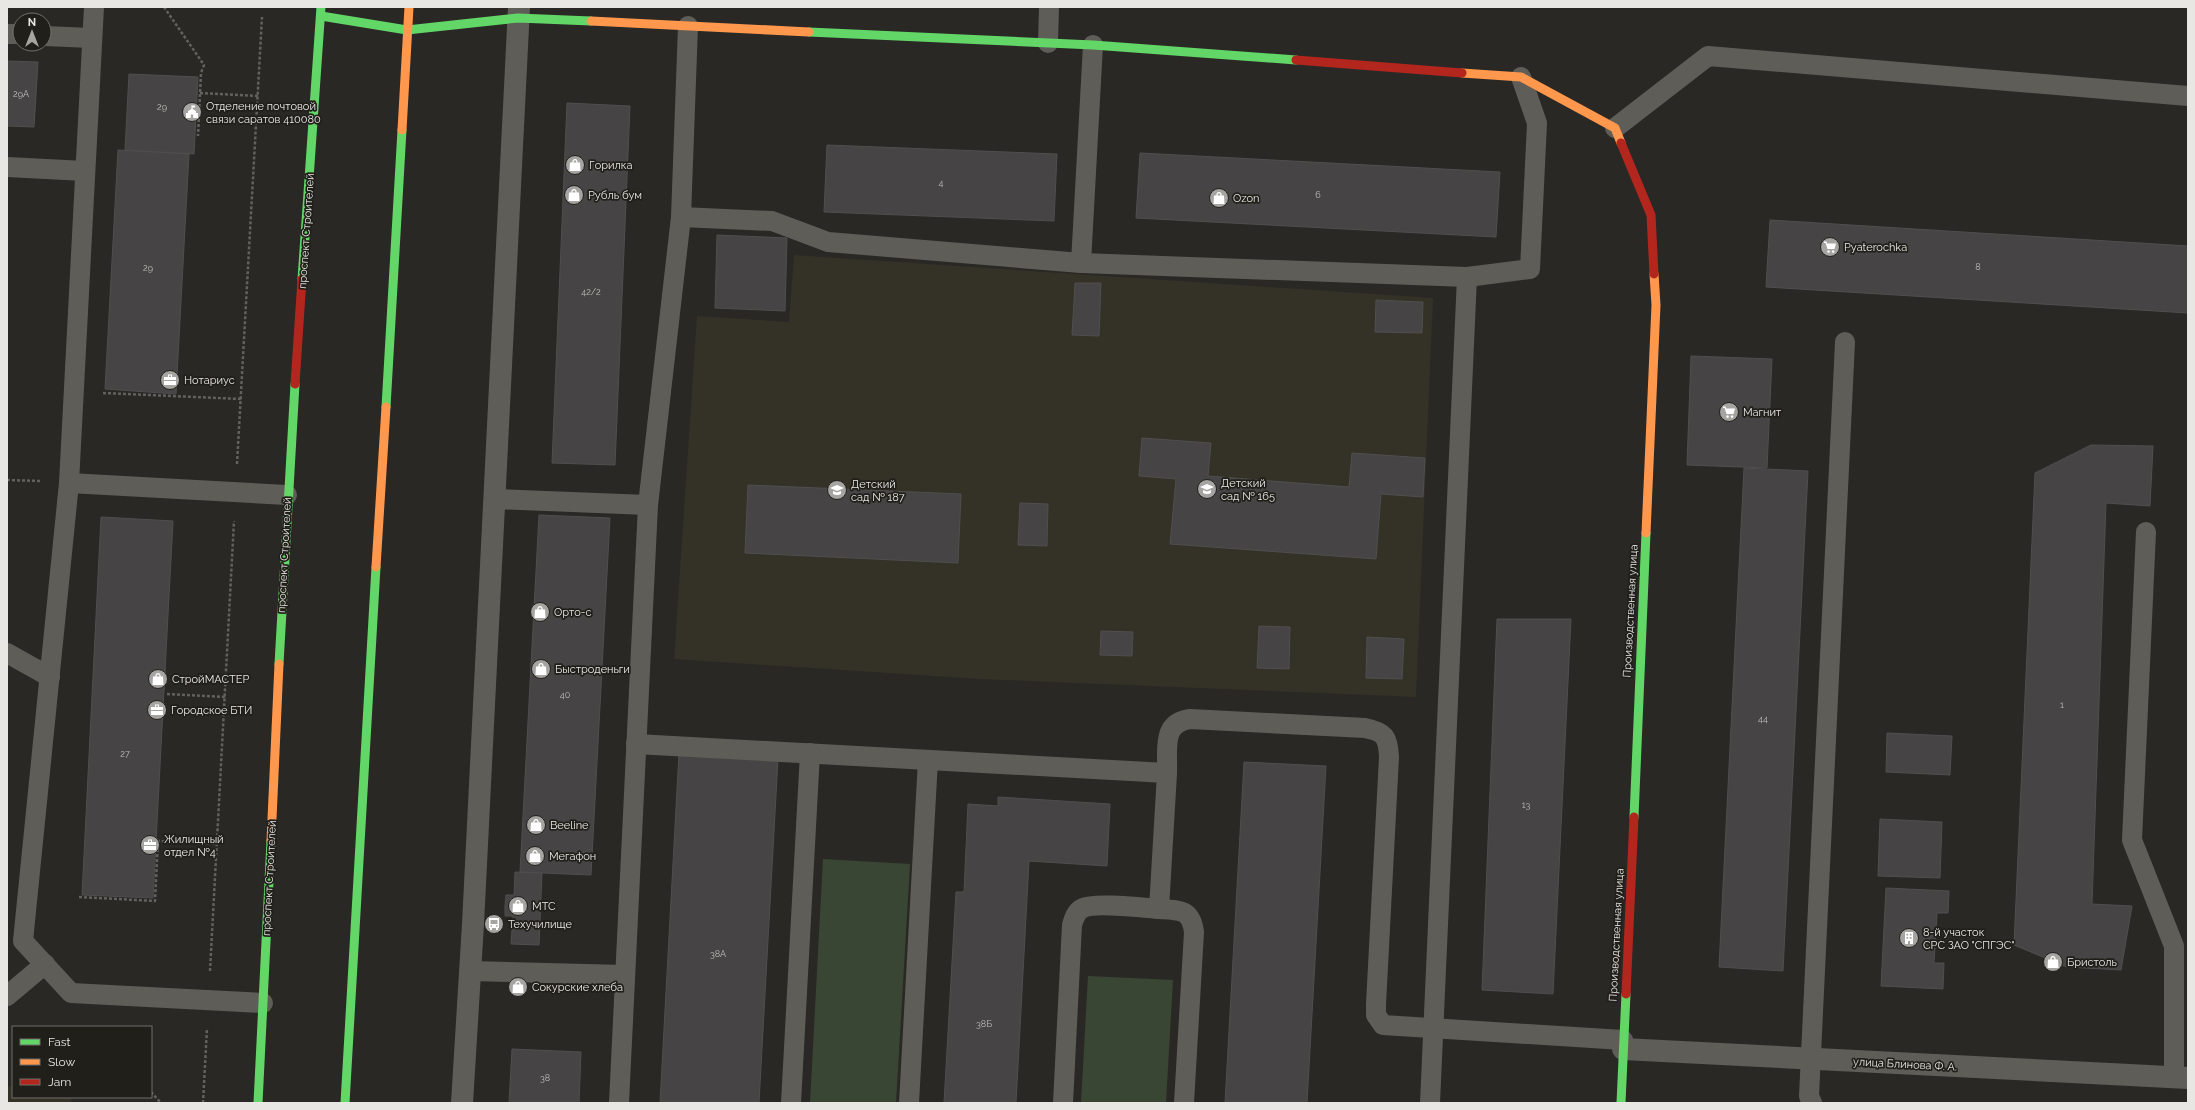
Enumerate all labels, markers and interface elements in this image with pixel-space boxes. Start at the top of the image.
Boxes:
north arrow [12,12,52,52]
text: N [28,16,36,29]
house number: 29А [13,89,29,99]
place label: Отделение почтовой связи саратов 410080 [206,100,321,126]
public building icon: Отделение почтовой связи саратов 410080 [181,101,203,123]
house number: 29 [157,102,167,112]
shop icon: Горилка [564,154,586,176]
place label: Горилка [589,159,633,172]
street label: проспект Строителей [296,173,317,289]
house number: 4 [939,178,944,188]
shop icon: Рубль бум [563,184,585,206]
shop icon: Ozon [1208,187,1230,209]
place label: Рубль бум [588,189,642,202]
house number: 6 [1315,190,1321,200]
place label: Ozon [1233,192,1260,205]
supermarket icon: Pyaterochka [1819,236,1841,258]
place label: Pyaterochka [1844,241,1907,254]
house number: 8 [1975,262,1981,272]
house number: 29 [143,263,153,273]
house number: 42/2 [581,287,601,297]
office icon: Нотариус [159,369,181,391]
place label: Нотариус [184,374,235,387]
supermarket icon: Магнит [1718,401,1740,423]
place label: Магнит [1743,406,1782,419]
place label: Детский сад № 165 [1221,477,1275,503]
place label: Детский сад № 187 [851,478,905,504]
school or university icon: Детский сад № 165 [1196,478,1218,500]
school or university icon: Детский сад № 187 [826,479,848,501]
street label: проспект Строителей [275,497,294,613]
street label: Производственная улица [1621,544,1640,678]
shop icon: Орто-с [529,601,551,623]
place label: Орто-с [554,606,591,619]
shop icon: Быстроденьги [530,658,552,680]
place label: Быстроденьги [555,663,630,676]
shop icon: СтройМАСТЕР [147,668,169,690]
place label: СтройМАСТЕР [172,673,249,686]
house number: 40 [560,690,571,700]
office icon: Городское БТИ [146,699,168,721]
house number: 1 [2060,700,2064,710]
place label: Городское БТИ [171,704,252,717]
house number: 44 [1758,714,1768,724]
house number: 27 [120,749,130,759]
house number: 13 [1522,800,1531,810]
shop icon: Beeline [525,814,547,836]
place label: Beeline [550,819,589,832]
street label: проспект Строителей [260,820,279,936]
place label: Жилищный отдел №4 [164,833,224,859]
office icon: Жилищный отдел №4 [139,834,161,856]
shop icon: Мегафон [524,845,546,867]
place label: Мегафон [549,850,596,863]
street label: Производственная улица [1607,868,1626,1002]
shop icon: МТС [507,895,529,917]
place label: МТС [532,900,556,913]
bus stop icon: Техучилище [483,913,505,935]
place label: Техучилище [508,918,572,931]
place label: 8-й участок СРС ЗАО "СПГЭС" [1923,926,2014,952]
building icon: 8-й участок СРС ЗАО "СПГЭС" [1898,927,1920,949]
house number: 38А [710,949,726,959]
shop icon: Бристоль [2042,951,2064,973]
place label: Бристоль [2067,956,2118,969]
shop icon: Сокурские хлеба [507,976,529,998]
place label: Сокурские хлеба [532,981,623,994]
house number: 38Б [976,1019,992,1029]
legend [12,1026,152,1098]
text: Fast [48,1035,71,1049]
text: Slow [48,1055,75,1069]
street label: улица Блинова Ф. А. [1853,1055,1957,1074]
house number: 38 [540,1073,550,1083]
text: Jam [48,1075,71,1089]

